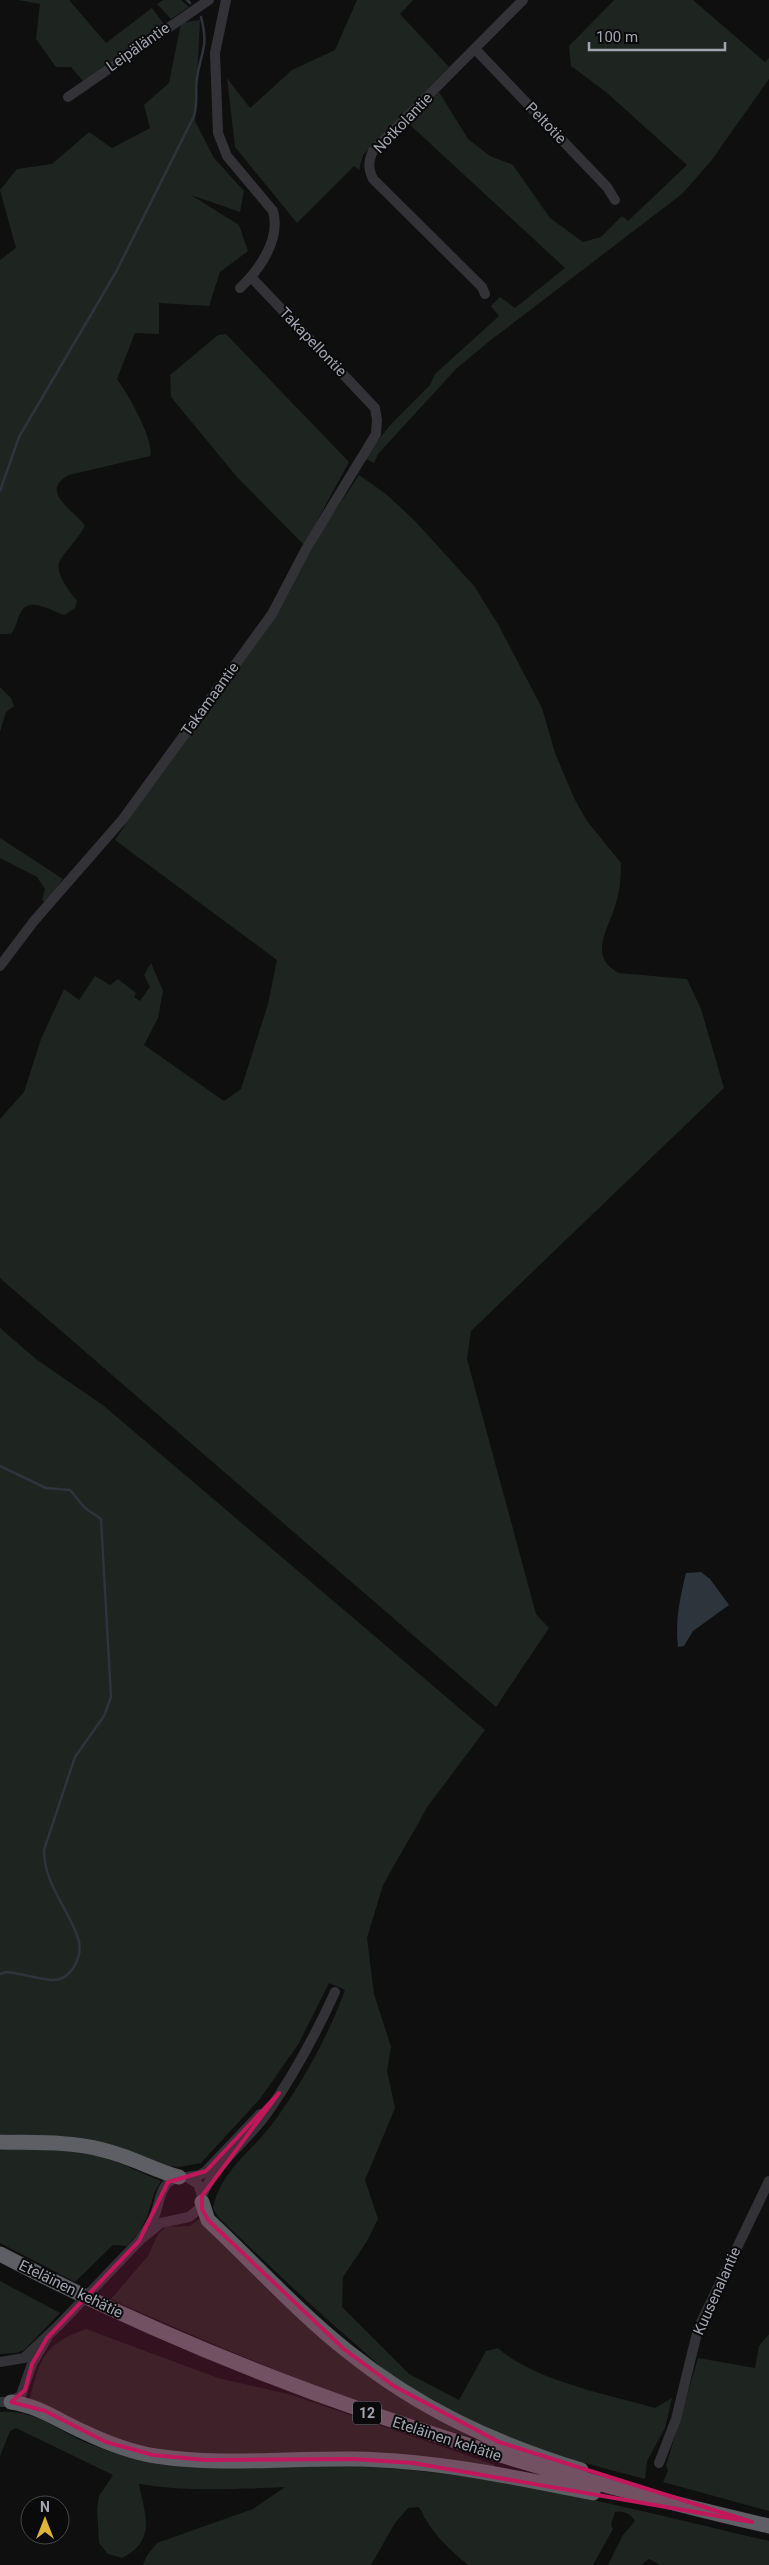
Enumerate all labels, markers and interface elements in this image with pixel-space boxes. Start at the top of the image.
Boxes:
street label: Leipäläntie [103,19,173,75]
scale bar [589,20,725,52]
text: 100 m [596,28,638,46]
street label: Notkolantie [370,89,436,157]
street label: Peltotie [522,98,570,148]
street label: Takapellontie [276,304,350,380]
street label: Takamaantie [177,659,243,739]
street label: Kuusenalantie [690,2244,744,2338]
street label: Eteläinen kehätie [16,2256,126,2322]
road number: 12 [353,2402,381,2424]
street label: Eteläinen kehätie [390,2413,504,2465]
north arrow [20,2495,70,2545]
text: N [40,2499,50,2515]

